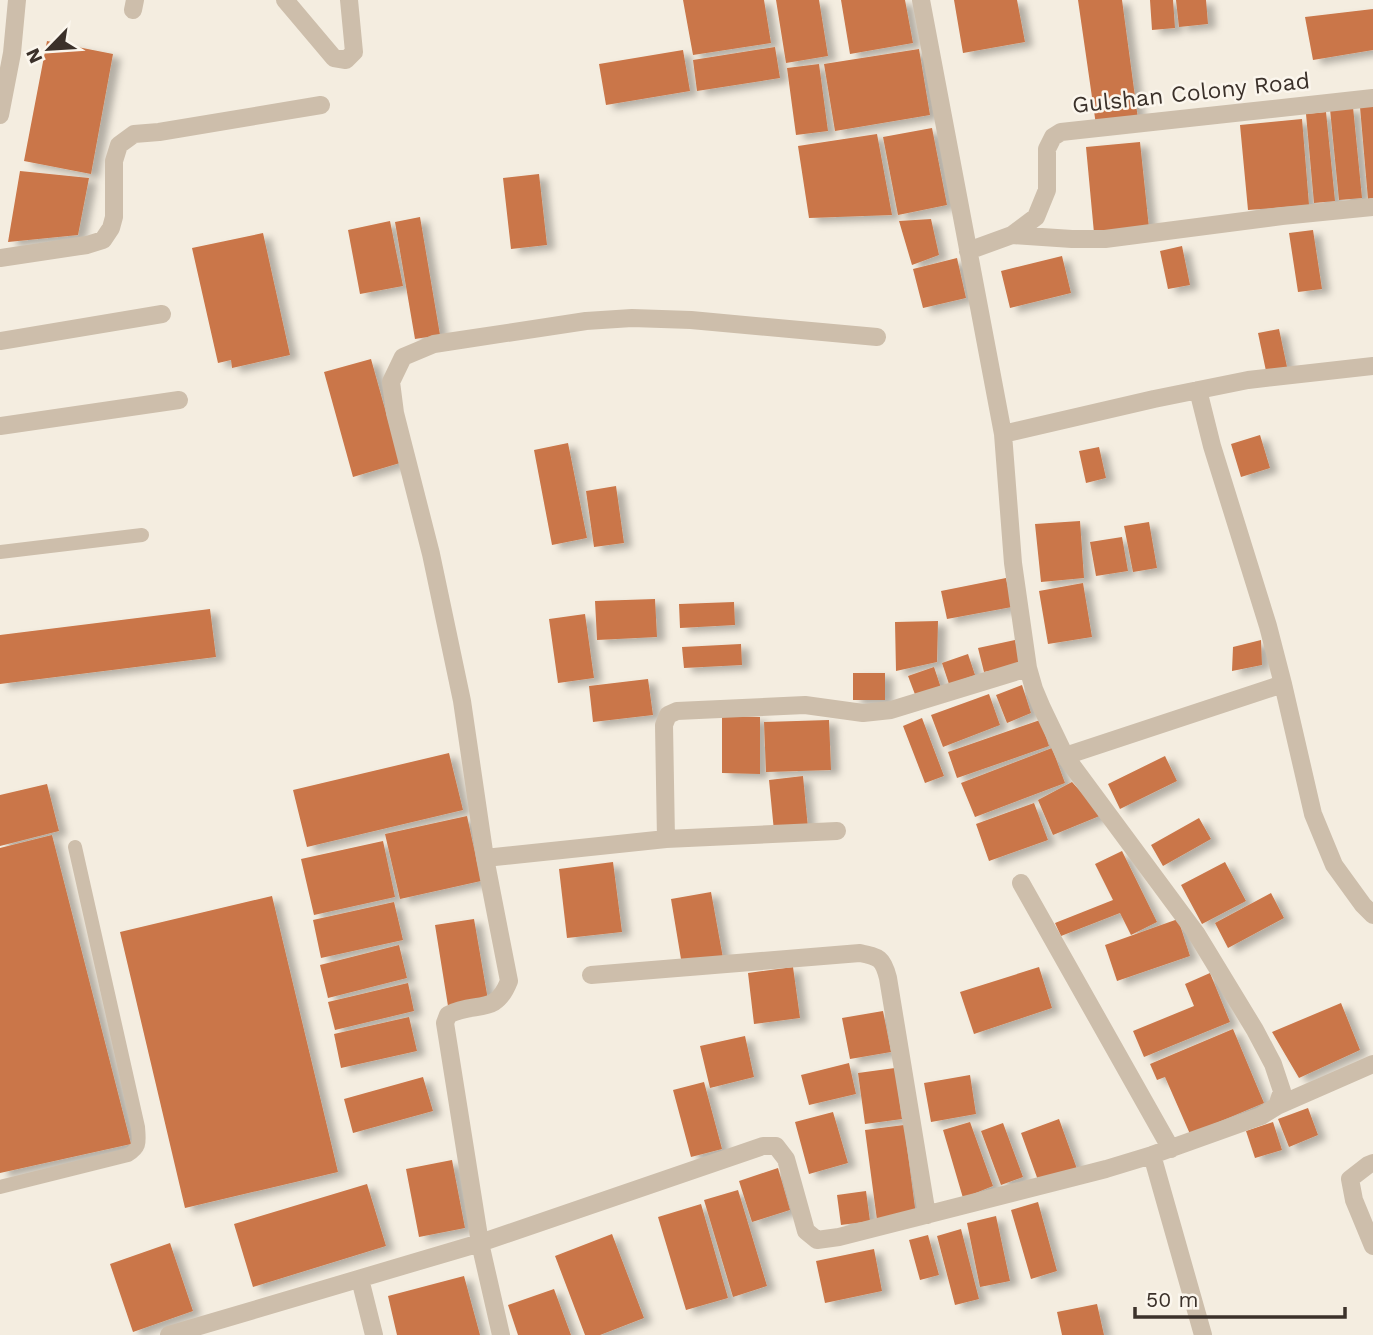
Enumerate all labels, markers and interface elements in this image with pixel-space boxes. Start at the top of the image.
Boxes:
north arrow [14,14,84,84]
text: N [21,45,47,67]
street label: Gulshan Colony Road [1071,67,1311,119]
scale bar [1135,1276,1345,1320]
text: 50 m [1146,1287,1198,1312]

